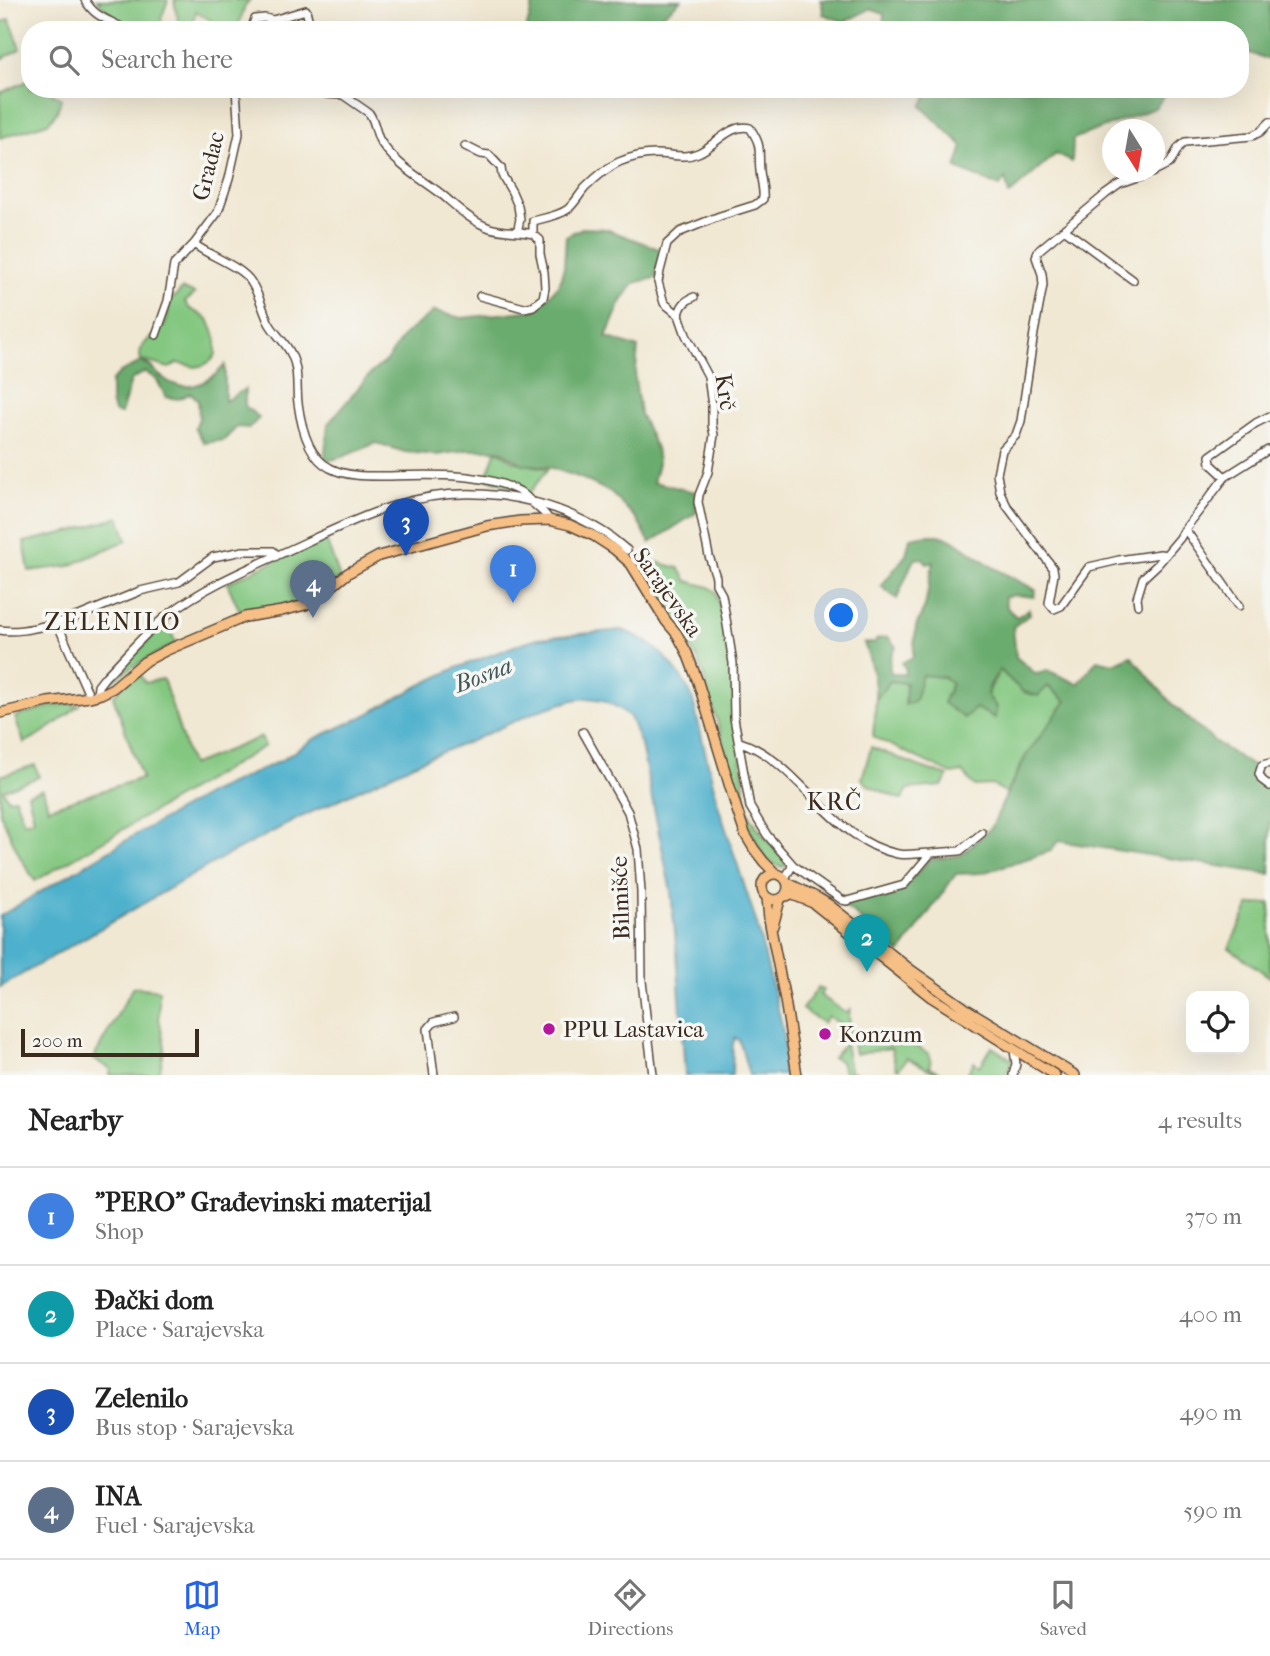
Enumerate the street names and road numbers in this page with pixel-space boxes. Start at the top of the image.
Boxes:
street label: Gradac [187,129,230,203]
street label: Krč [709,372,742,412]
street label: Sarajevska [627,543,708,642]
street label: Bilmišće [606,856,635,940]

